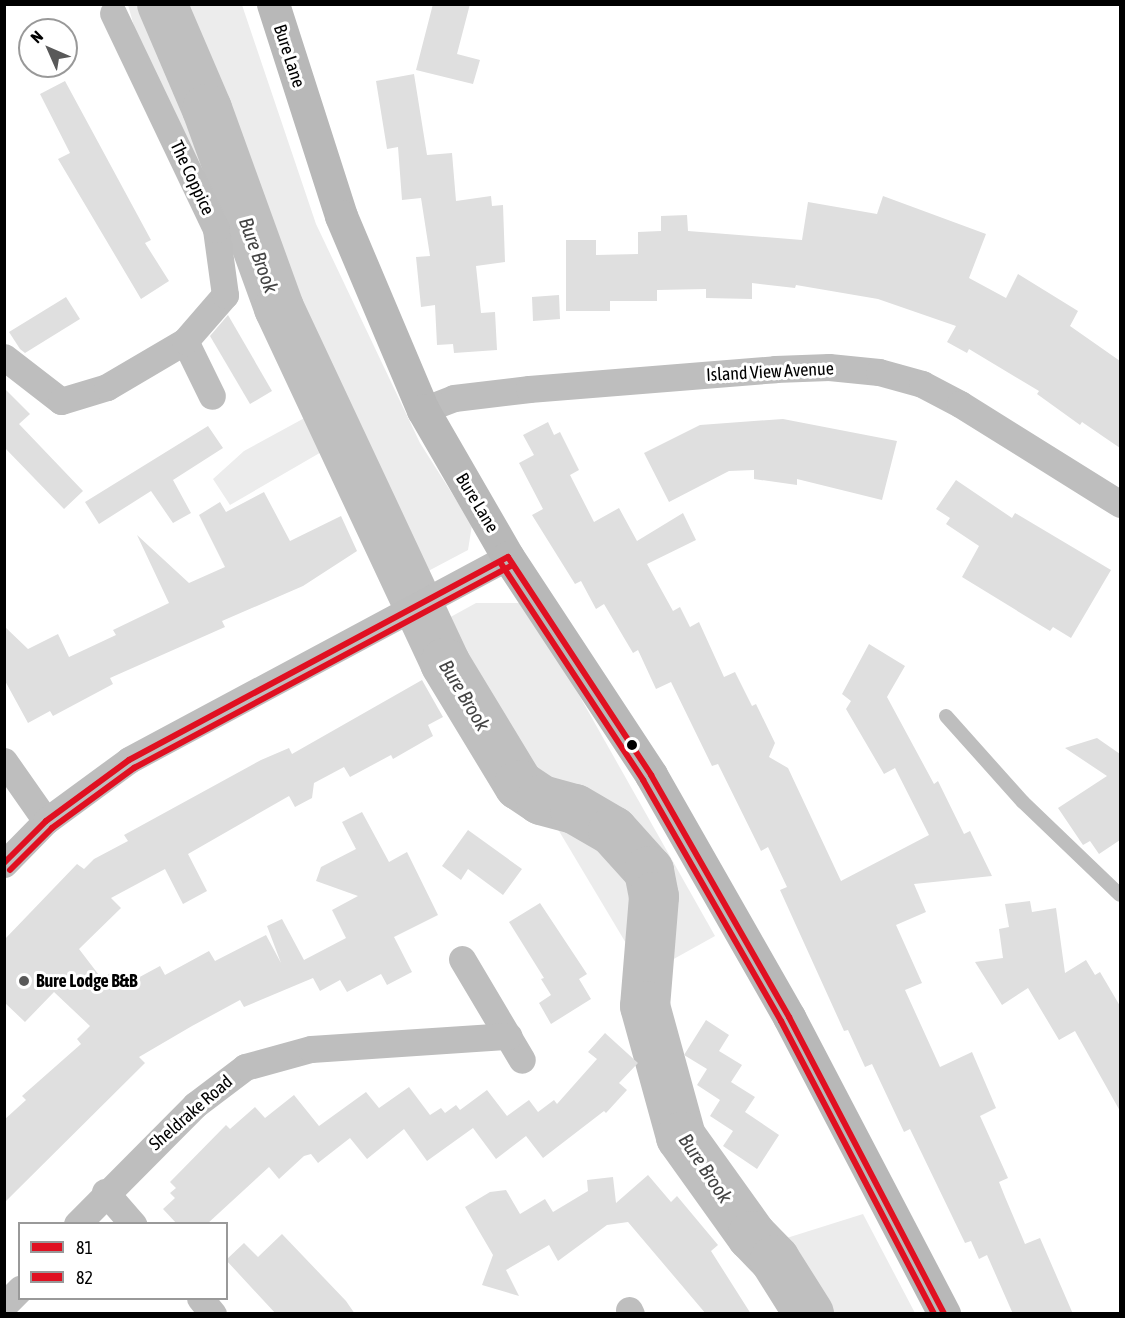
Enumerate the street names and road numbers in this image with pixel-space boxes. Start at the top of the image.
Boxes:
street label: Bure Lane [269,22,309,90]
street label: The Coppice [165,137,219,219]
street label: Island View Avenue [706,358,834,386]
street label: Bure Lane [451,469,503,537]
street label: Sheldrake Road [145,1071,237,1155]

